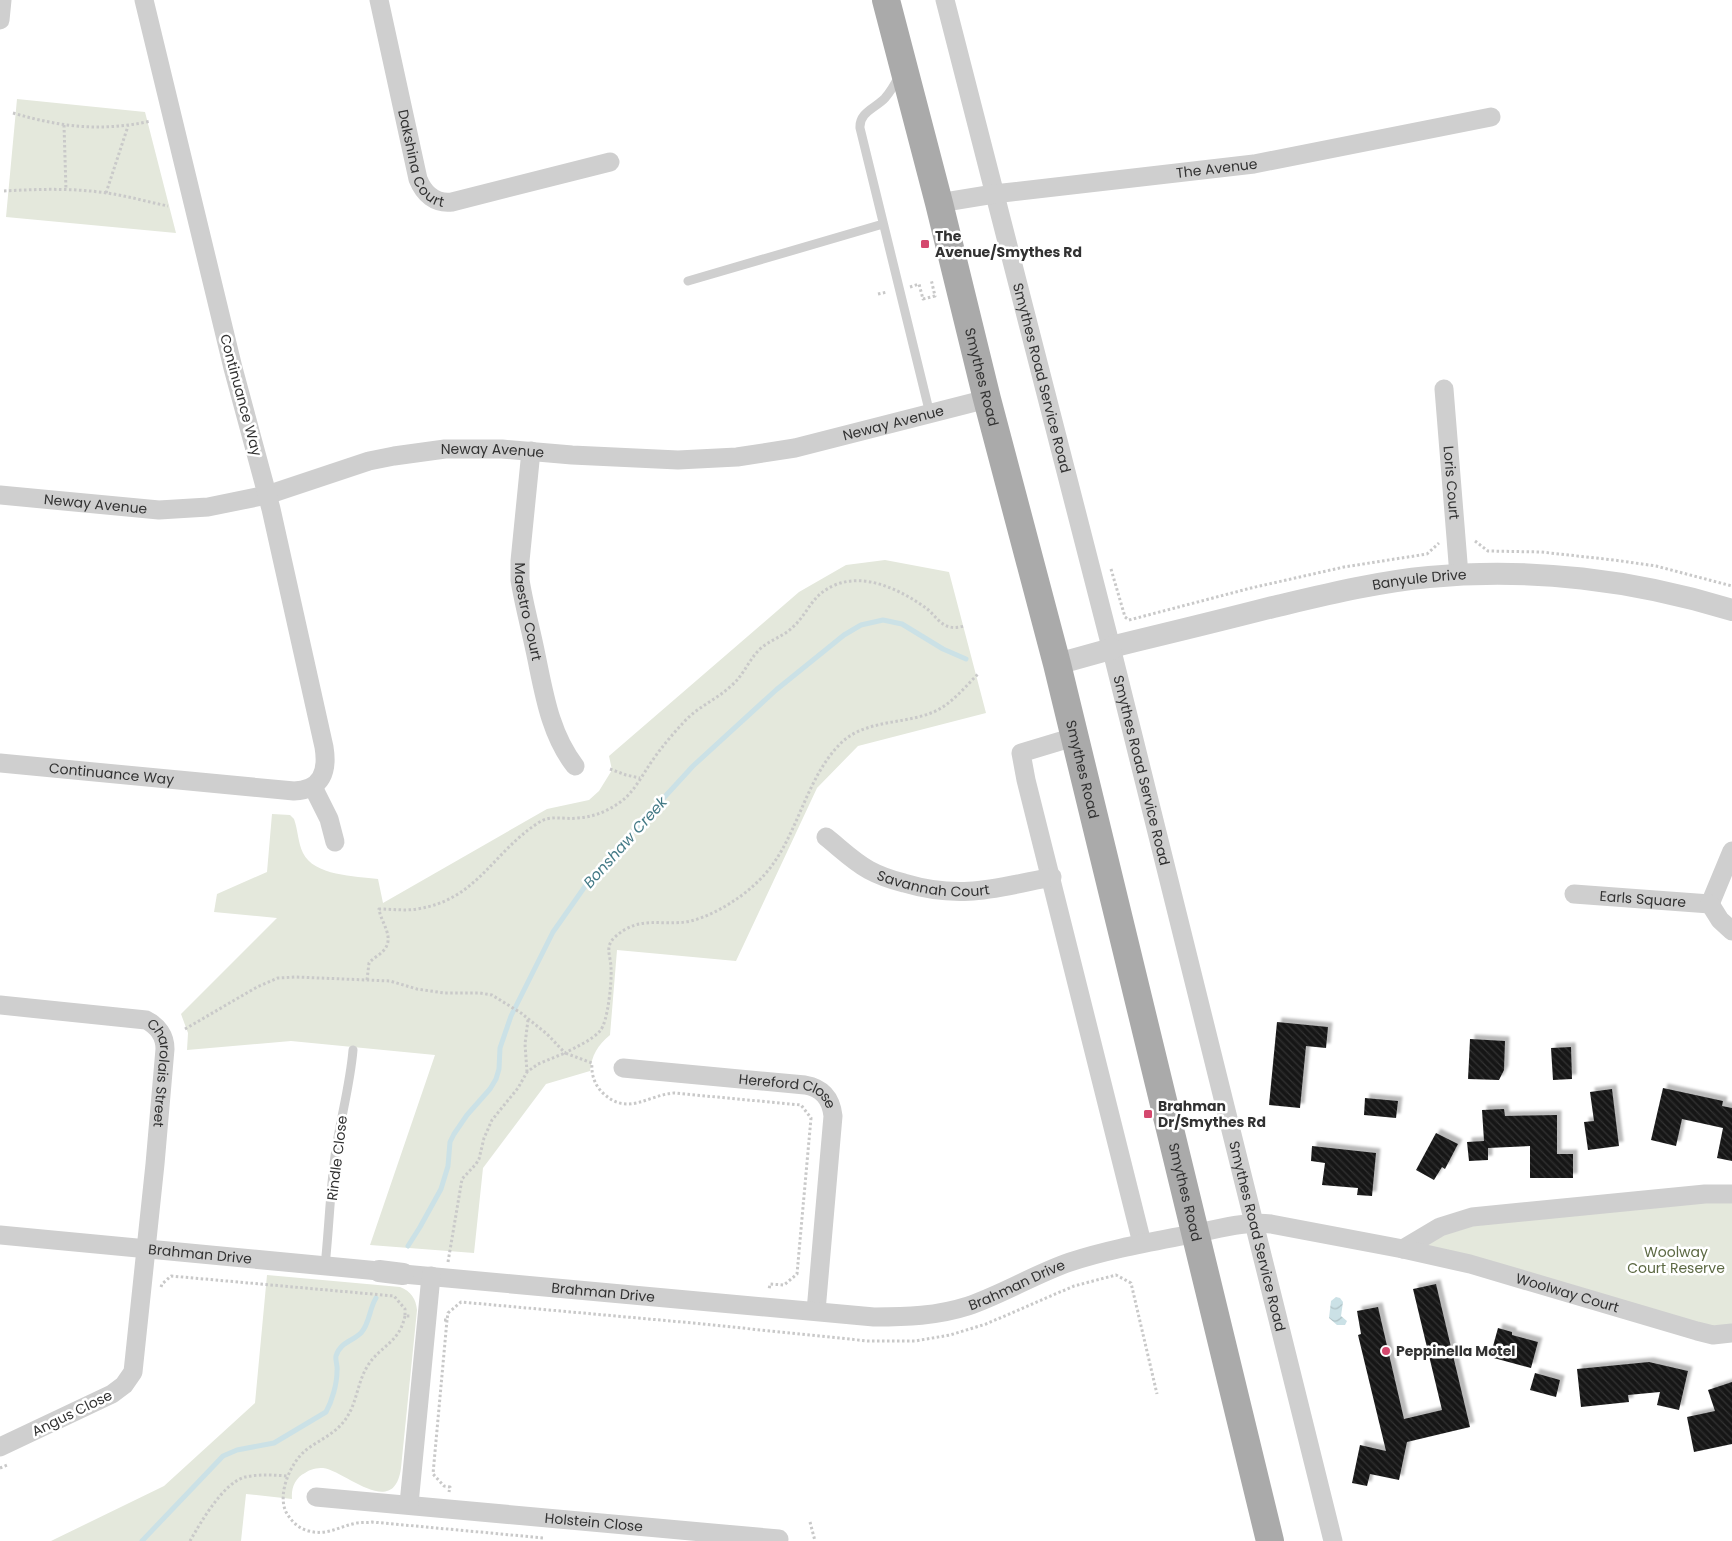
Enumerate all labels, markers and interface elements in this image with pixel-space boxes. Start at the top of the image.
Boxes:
street label: Dakshina Court [393,107,446,212]
street label: The Avenue [1175,154,1259,183]
place label: The Avenue/Smythes Rd [935,226,1082,262]
marker: The Avenue/Smythes Rd [919,238,931,250]
street label: Smythes Road Service Road [1008,281,1076,475]
street label: Smythes Road [960,326,1004,428]
street label: Continuance Way [215,332,267,458]
street label: Neway Avenue [840,400,946,445]
street label: Neway Avenue [441,439,545,463]
street label: Loris Court [1439,445,1464,520]
street label: Neway Avenue [43,489,148,519]
street label: Maestro Court [510,563,547,662]
street label: Banyule Drive [1371,564,1467,595]
street label: Smythes Road Service Road [1108,673,1175,868]
street label: Smythes Road [1061,718,1104,821]
street label: Continuance Way [48,758,175,790]
water label: Bonshaw Creek [578,791,673,892]
street label: Savannah Court [874,865,991,902]
street label: Earls Square [1599,886,1687,912]
street label: Charolais Street [143,1013,175,1128]
street label: Hereford Close [738,1069,841,1112]
place label: Brahman Dr/Smythes Rd [1158,1096,1266,1132]
marker: Brahman Dr/Smythes Rd [1142,1108,1154,1120]
street label: Rindle Close [322,1114,352,1202]
street label: Smythes Road Service Road [1224,1139,1291,1333]
street label: Smythes Road [1164,1141,1207,1243]
street label: Brahman Drive [147,1239,253,1269]
park label: Woolway Court Reserve [1627,1242,1725,1278]
street label: Brahman Drive [966,1255,1068,1315]
street label: Woolway Court [1513,1268,1622,1317]
street label: Brahman Drive [550,1278,656,1307]
place label: Peppinella Motel [1396,1341,1516,1361]
marker: Peppinella Motel [1380,1345,1392,1357]
street label: Angus Close [28,1385,116,1441]
street label: Holstein Close [544,1508,644,1537]

